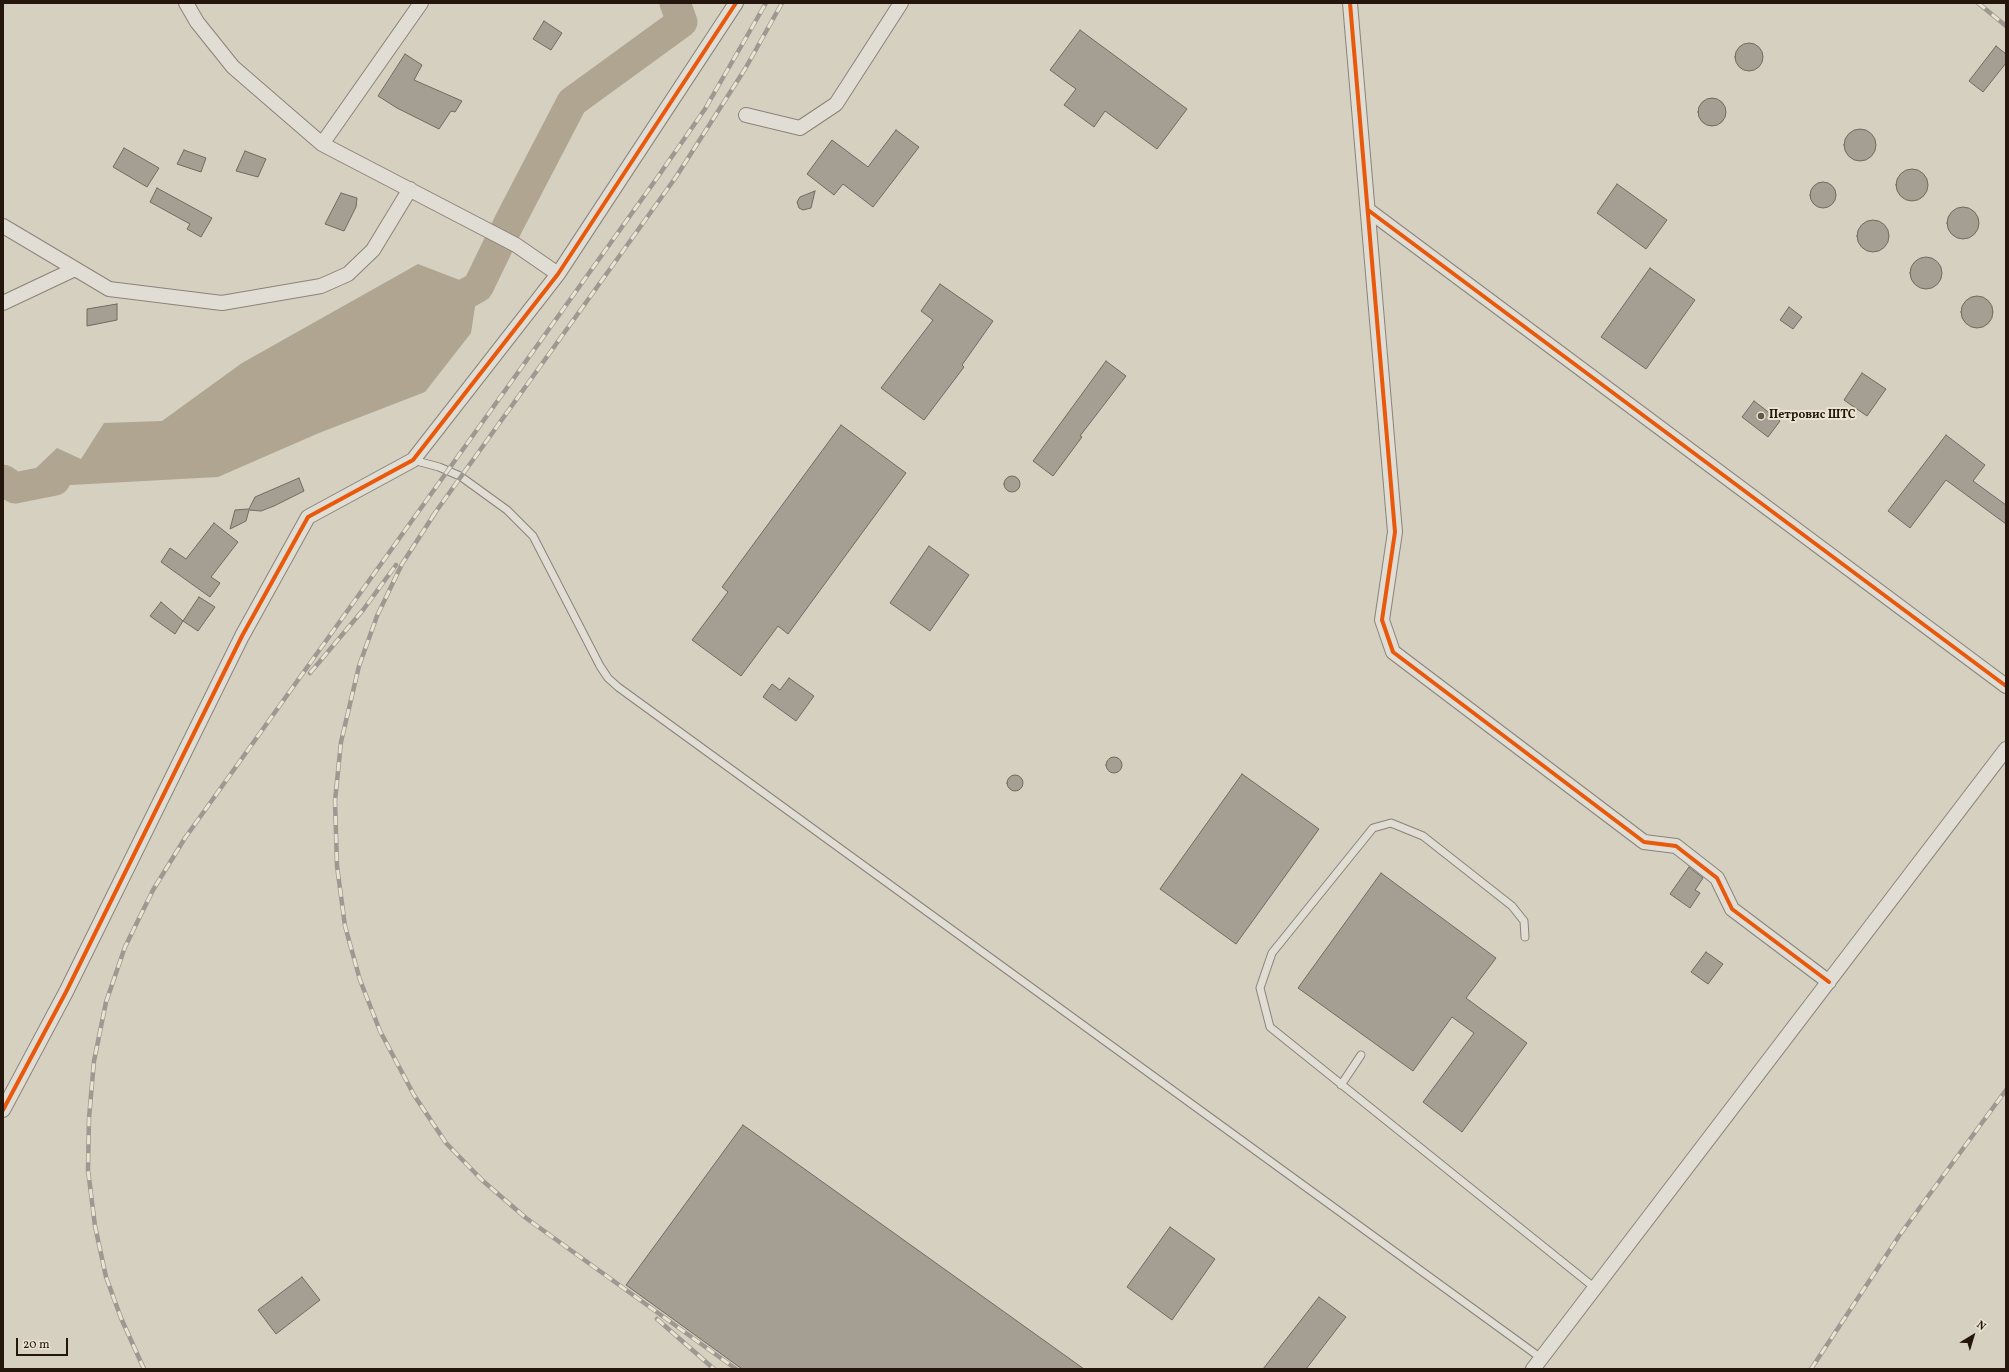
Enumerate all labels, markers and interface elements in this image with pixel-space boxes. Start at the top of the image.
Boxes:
place label: Петровис ШТС [1769,409,1856,423]
marker: Петровис ШТС [1756,411,1766,421]
north arrow [1953,1316,1993,1356]
text: N [1973,1318,1988,1335]
scale bar [18,1330,70,1356]
text: 20 m [23,1337,50,1353]

